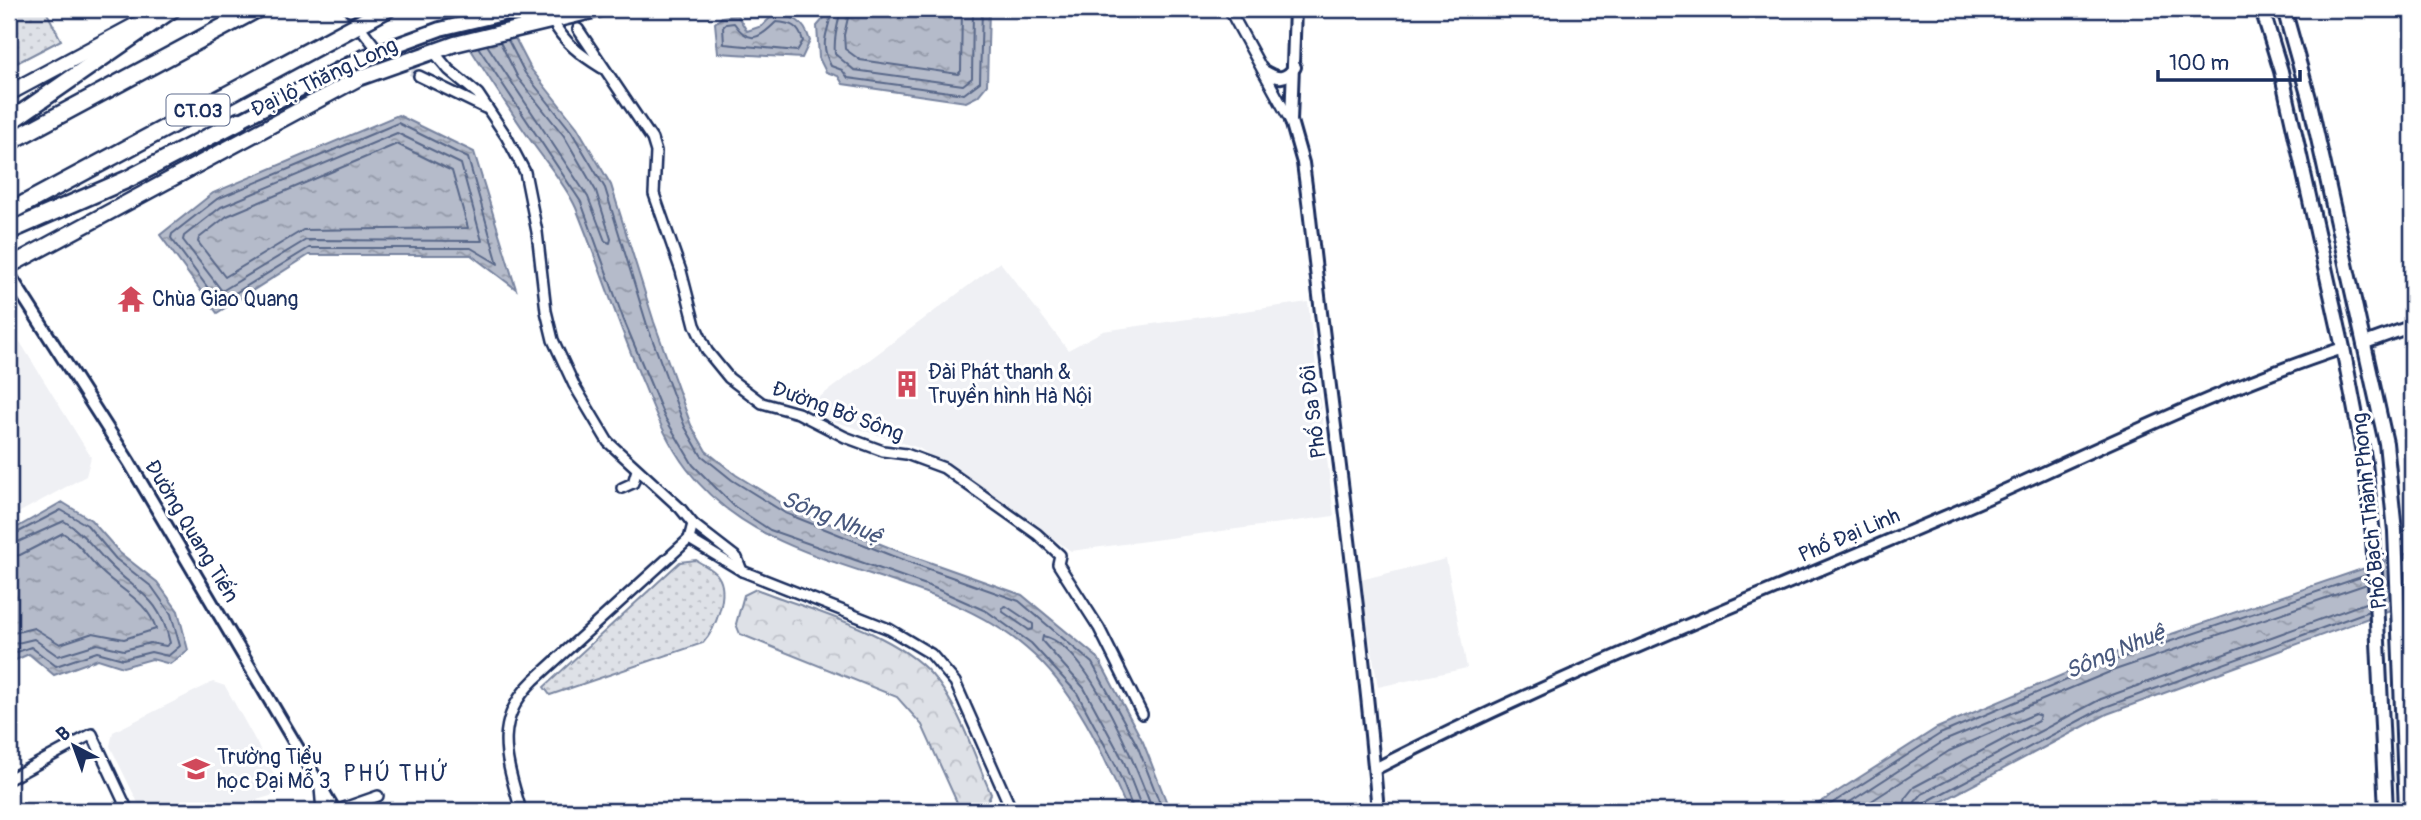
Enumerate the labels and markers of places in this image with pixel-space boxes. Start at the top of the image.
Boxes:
temple icon: Chùa Giao Quang [116,284,146,314]
place label: Chùa Giao Quang [152,286,298,313]
place label: Đài Phát thanh & Truyền hình Hà Nội [928,359,1092,410]
building icon: Đài Phát thanh & Truyền hình Hà Nội [892,369,922,399]
place label: Trường Tiểu học Đại Mỗ 3 [217,744,330,795]
school or university icon: Trường Tiểu học Đại Mỗ 3 [181,754,211,784]

